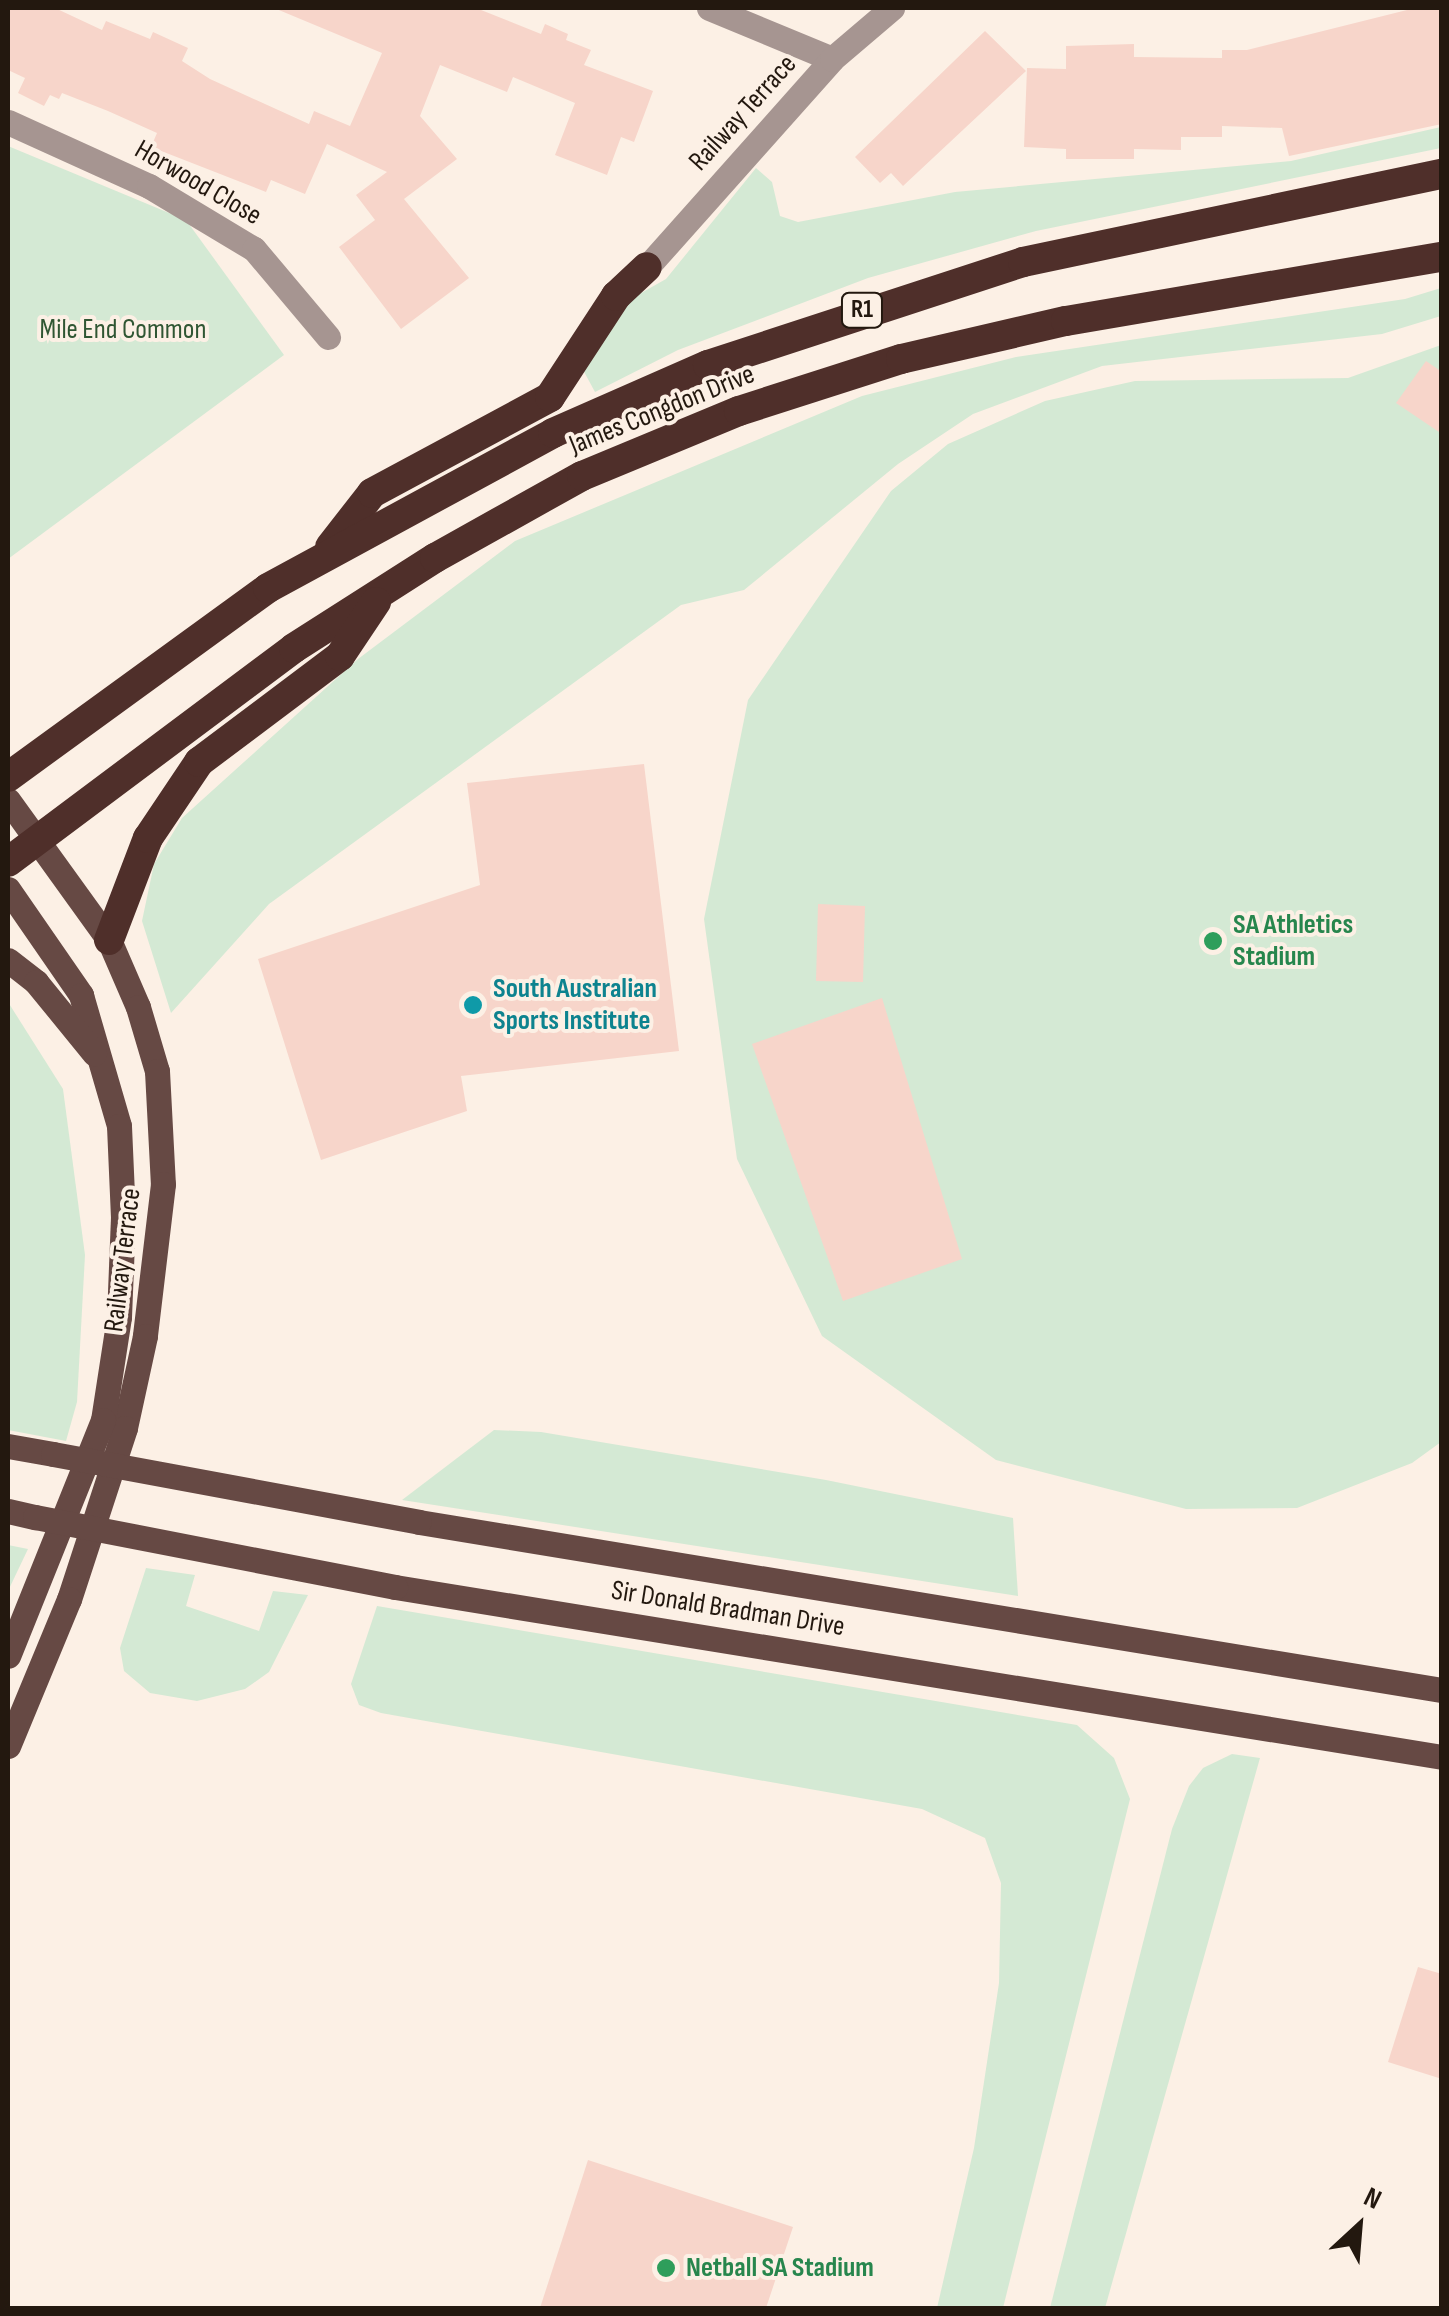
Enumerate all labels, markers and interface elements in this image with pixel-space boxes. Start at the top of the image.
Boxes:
street label: Railway Terrace [682,48,804,178]
street label: Horwood Close [129,133,267,233]
road number: R1 [840,290,884,330]
park label: Mile End Common [40,313,206,347]
street label: James Congdon Drive [564,358,760,462]
place label: SA Athletics Stadium [1233,908,1353,974]
marker: SA Athletics Stadium [1202,930,1224,952]
place label: South Australian Sports Institute [493,972,657,1038]
marker: South Australian Sports Institute [462,994,484,1016]
street label: Railway Terrace [98,1186,148,1334]
street label: Sir Donald Bradman Drive [609,1574,847,1644]
north arrow [1309,2176,1409,2276]
text: N [1358,2180,1386,2217]
place label: Netball SA Stadium [686,2251,874,2285]
marker: Netball SA Stadium [655,2257,677,2279]

